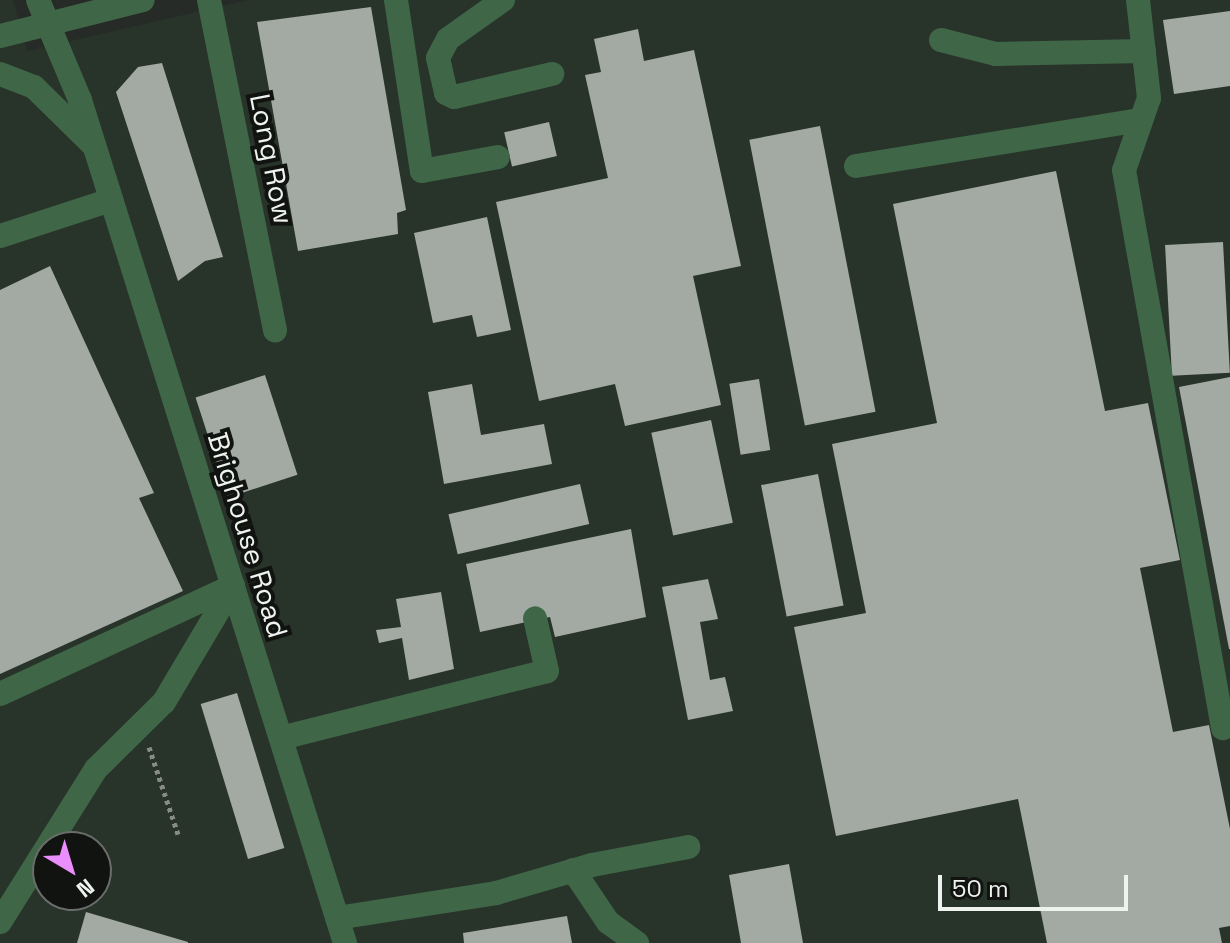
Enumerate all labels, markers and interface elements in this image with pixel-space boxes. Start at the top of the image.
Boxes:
street label: Long Row [243,91,301,227]
street label: Brighouse Road [201,428,295,642]
north arrow [32,831,112,911]
scale bar [942,859,1132,909]
text: N [71,873,100,904]
text: 50 m [952,873,1009,904]

